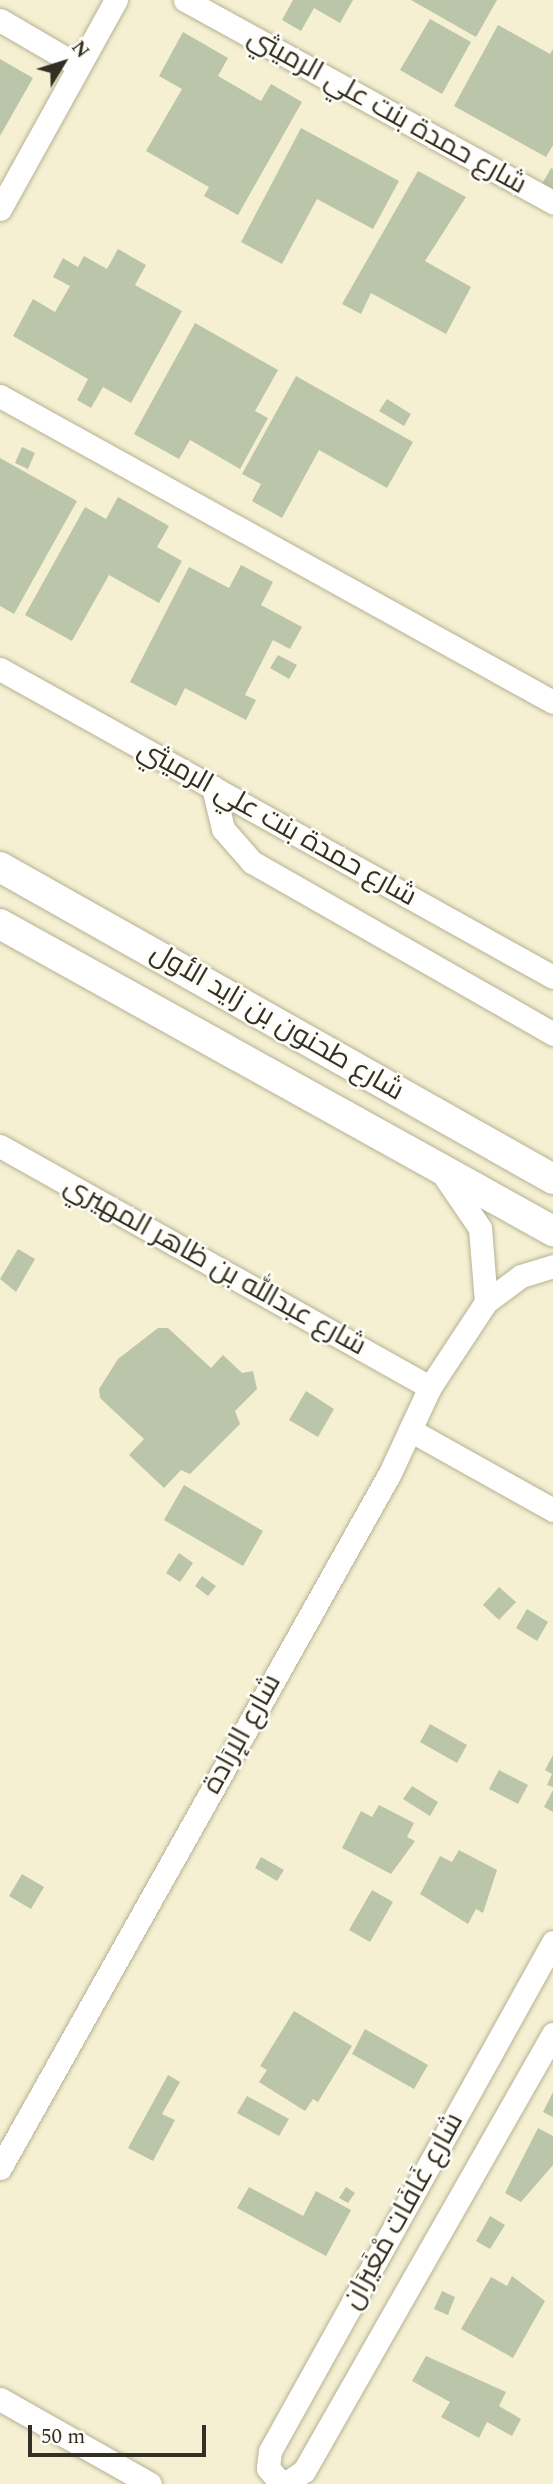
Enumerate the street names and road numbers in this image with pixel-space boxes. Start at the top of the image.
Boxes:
street label: شارع حمدة بنت علي الرميثي [242,20,532,202]
street label: شارع حمدة بنت علي الرميثي [132,732,422,914]
street label: شارع طحنون بن زايد الأول [144,936,410,1108]
street label: شارع عبدالله بن ظاهر المهيري [58,1169,372,1363]
street label: شارع الإرَادة [195,1668,289,1800]
street label: شارع غَافَات مْغَيرَان [335,2107,471,2315]

